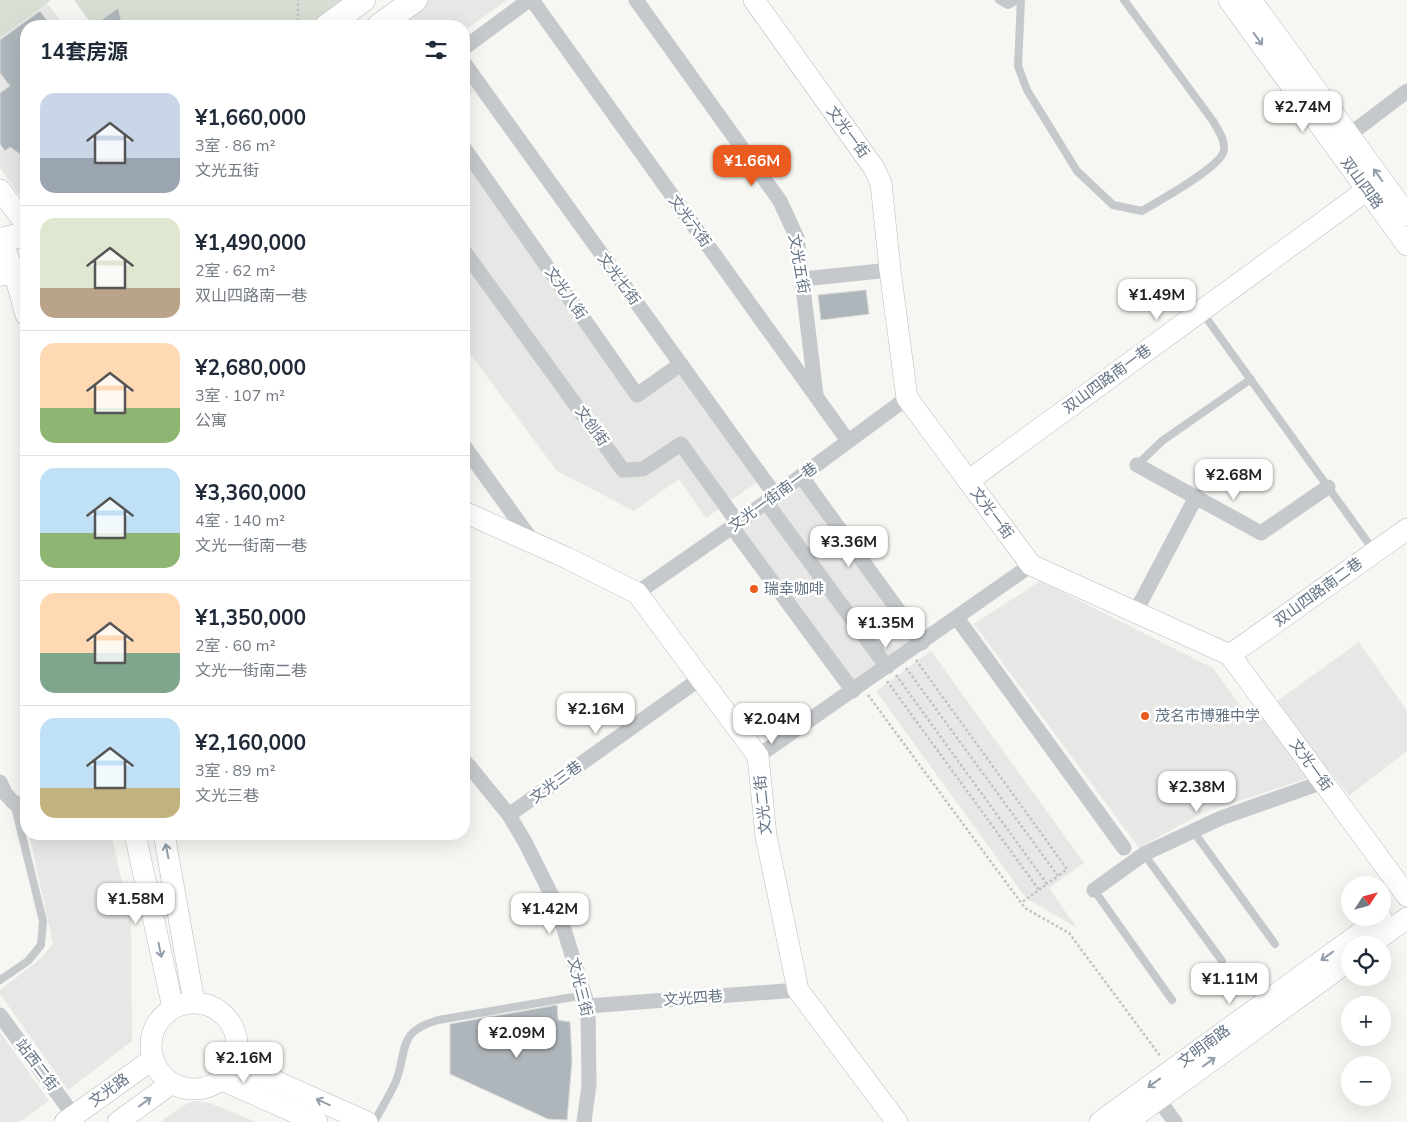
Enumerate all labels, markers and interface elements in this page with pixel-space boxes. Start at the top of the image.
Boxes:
one-way arrow [1253,32,1263,46]
icon: filters [422,36,450,64]
text: 14套房源 [40,38,128,66]
pin: ¥2.74M [1262,90,1344,133]
text: ¥2.74M [1275,96,1331,118]
street label: 文光一街 [822,102,874,162]
text: ¥1,660,000 [195,104,306,132]
icon: home [80,113,140,173]
text: 3室 · 86 m² [195,135,276,157]
pin: ¥1.66M [711,144,793,187]
text: ¥1.66M [724,150,780,172]
street label: 双山四路 [1336,153,1388,213]
text: 文光五街 [195,160,259,182]
one-way arrow [1373,168,1383,182]
street label: 文光六街 [664,191,716,251]
text: ¥1,490,000 [195,229,306,257]
street label: 文光五街 [784,233,814,295]
icon: home [80,238,140,298]
street label: 文光七街 [593,249,645,309]
text: 2室 · 62 m² [195,260,276,282]
street label: 文光八街 [541,263,591,323]
pin: ¥1.49M [1116,278,1198,321]
text: ¥1.49M [1129,284,1185,306]
text: 双山四路南一巷 [195,285,307,307]
street label: 双山四路南一巷 [1059,340,1155,418]
text: ¥2,680,000 [195,354,306,382]
icon: home [80,363,140,423]
text: 3室 · 107 m² [195,385,285,407]
street label: 文创街 [571,402,613,450]
text: 公寓 [195,410,227,432]
street label: 文光一街南一巷 [725,458,821,536]
pin: ¥2.68M [1193,458,1275,501]
text: ¥2.68M [1206,464,1262,486]
text: ¥3,360,000 [195,479,306,507]
street label: 文光一街 [966,483,1018,543]
icon: home [80,488,140,548]
text: 4室 · 140 m² [195,510,285,532]
pin: ¥3.36M [808,526,890,568]
text: ¥3.36M [821,531,877,553]
text: 文光一街南一巷 [195,535,307,557]
street label: 双山四路南二巷 [1270,553,1366,631]
place label: 瑞幸咖啡 [764,579,824,599]
marker: 瑞幸咖啡 [748,583,760,595]
text: ¥1,350,000 [195,604,306,632]
pin: ¥1.35M [845,606,927,649]
text: ¥1.35M [858,612,914,634]
icon: home [80,613,140,673]
text: 2室 · 60 m² [195,635,276,657]
text: 文光一街南二巷 [195,660,307,682]
pin: ¥2.16M [555,692,637,735]
text: ¥2.16M [568,698,624,720]
pin: ¥2.04M [731,702,813,745]
place label: 茂名市博雅中学 [1155,706,1260,726]
text: ¥2.04M [744,708,800,730]
marker: 茂名市博雅中学 [1139,710,1151,722]
text: ¥2,160,000 [195,729,306,757]
street label: 文光一街 [1285,735,1337,795]
icon: home [80,738,140,798]
street label: 文光三巷 [526,756,586,808]
text: 3室 · 89 m² [195,760,276,782]
pin: ¥2.38M [1156,770,1238,813]
street label: 文光二街 [750,774,776,836]
text: ¥2.38M [1169,776,1225,798]
text: 文光三巷 [195,785,259,807]
one-way arrow [161,843,171,859]
north arrow [1341,876,1391,926]
map controls [1341,876,1391,1106]
pin: ¥1.58M [95,882,177,925]
text: ¥1.58M [108,888,164,910]
pin: ¥1.42M [509,892,591,935]
text: ¥1.42M [522,898,578,920]
button: locate [1341,936,1391,986]
one-way arrow [156,941,165,957]
one-way arrow [1321,951,1335,962]
street label: 文光三街 [563,955,597,1019]
pin: ¥1.11M [1189,962,1271,1005]
text: ¥1.11M [1202,968,1258,990]
street label: 文光四巷 [662,986,724,1010]
button: + [1341,996,1391,1046]
pin: ¥2.09M [476,1016,558,1059]
street label: 文明南路 [1174,1020,1234,1072]
text: ¥2.09M [489,1022,545,1044]
street label: 站西二街 [11,1035,63,1095]
pin: ¥2.16M [203,1042,285,1084]
text: ¥2.16M [216,1047,272,1069]
button: − [1341,1056,1391,1106]
one-way arrow [1202,1057,1215,1068]
street label: 文光路 [85,1069,133,1111]
one-way arrow [1147,1078,1161,1088]
one-way arrow [138,1097,152,1107]
one-way arrow [316,1097,331,1107]

